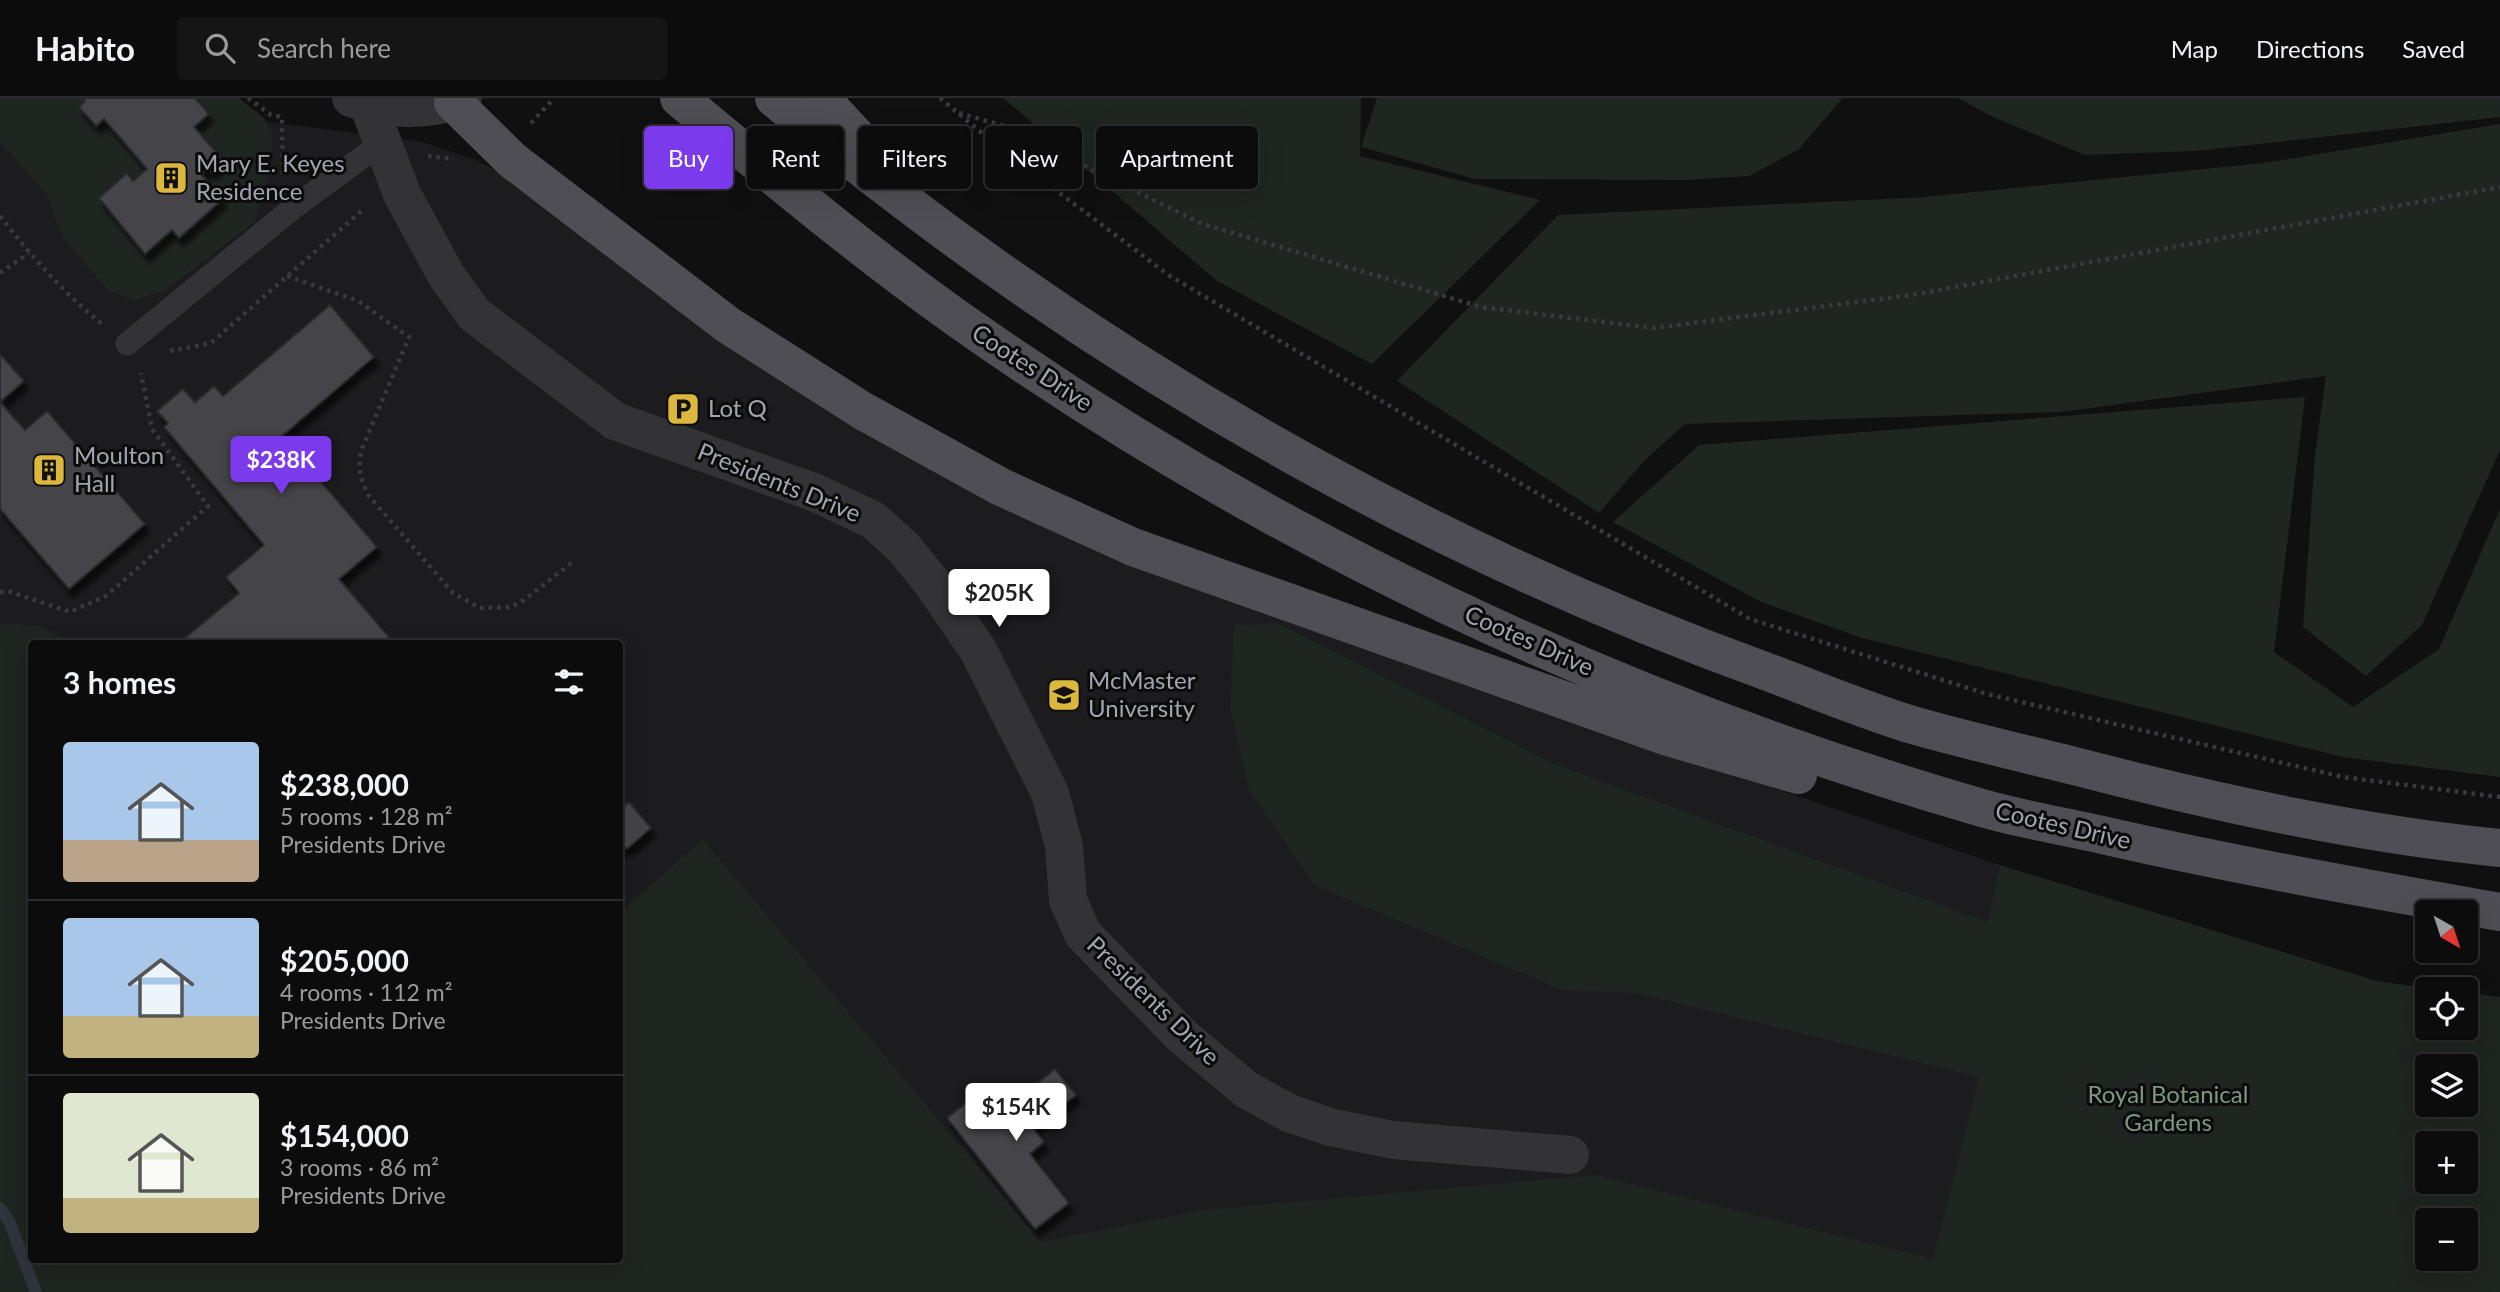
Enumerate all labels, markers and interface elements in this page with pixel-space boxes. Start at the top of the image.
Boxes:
search box [177,17,667,80]
text: Habito [35,28,135,68]
icon: search [201,29,239,67]
text: Search here [257,32,391,64]
text: Map [2171,34,2218,63]
text: Directions [2256,34,2364,63]
text: Saved [2402,34,2465,63]
chip: Buy [644,126,733,189]
chip: Rent [747,126,844,189]
chip: Filters [858,126,971,189]
chip: New [985,126,1082,189]
chip: Apartment [1096,126,1258,189]
place label: Mary E. Keyes Residence [196,148,345,205]
building icon: Mary E. Keyes Residence [152,159,190,197]
street label: Cootes Drive [967,317,1098,416]
parking icon: Lot Q [664,390,702,428]
place label: Lot Q [708,393,767,422]
pin: $238K [232,436,330,496]
street label: Presidents Drive [694,436,865,527]
place label: Moulton Hall [74,440,164,497]
text: $238K [246,445,316,473]
building icon: Moulton Hall [30,451,68,489]
pin: $205K [950,570,1048,629]
text: $205K [964,578,1034,606]
street label: Cootes Drive [1461,598,1598,681]
icon: filters [550,663,588,701]
text: 3 homes [63,664,176,700]
place label: McMaster University [1088,665,1196,722]
school or university icon: McMaster University [1045,676,1083,714]
text: $238,000 [280,766,409,802]
icon: home [119,770,203,854]
street label: Cootes Drive [1993,795,2134,854]
text: 5 rooms · 128 m² [280,802,452,830]
text: Presidents Drive [280,830,446,858]
north arrow [2415,900,2478,962]
map controls [2415,900,2478,1271]
street label: Presidents Drive [1082,929,1226,1070]
text: $205,000 [280,942,409,978]
icon: home [119,946,203,1030]
button: locate [2415,977,2478,1040]
text: 4 rooms · 112 m² [280,978,452,1006]
text: Presidents Drive [280,1006,446,1034]
button: layers [2415,1054,2478,1117]
park label: Royal Botanical Gardens [2088,1079,2248,1136]
pin: $154K [967,1084,1065,1143]
text: $154K [981,1092,1051,1120]
text: $154,000 [280,1117,409,1153]
icon: home [119,1121,203,1205]
button: + [2415,1131,2478,1194]
text: 3 rooms · 86 m² [280,1153,439,1181]
text: Presidents Drive [280,1181,446,1209]
button: − [2415,1208,2478,1271]

